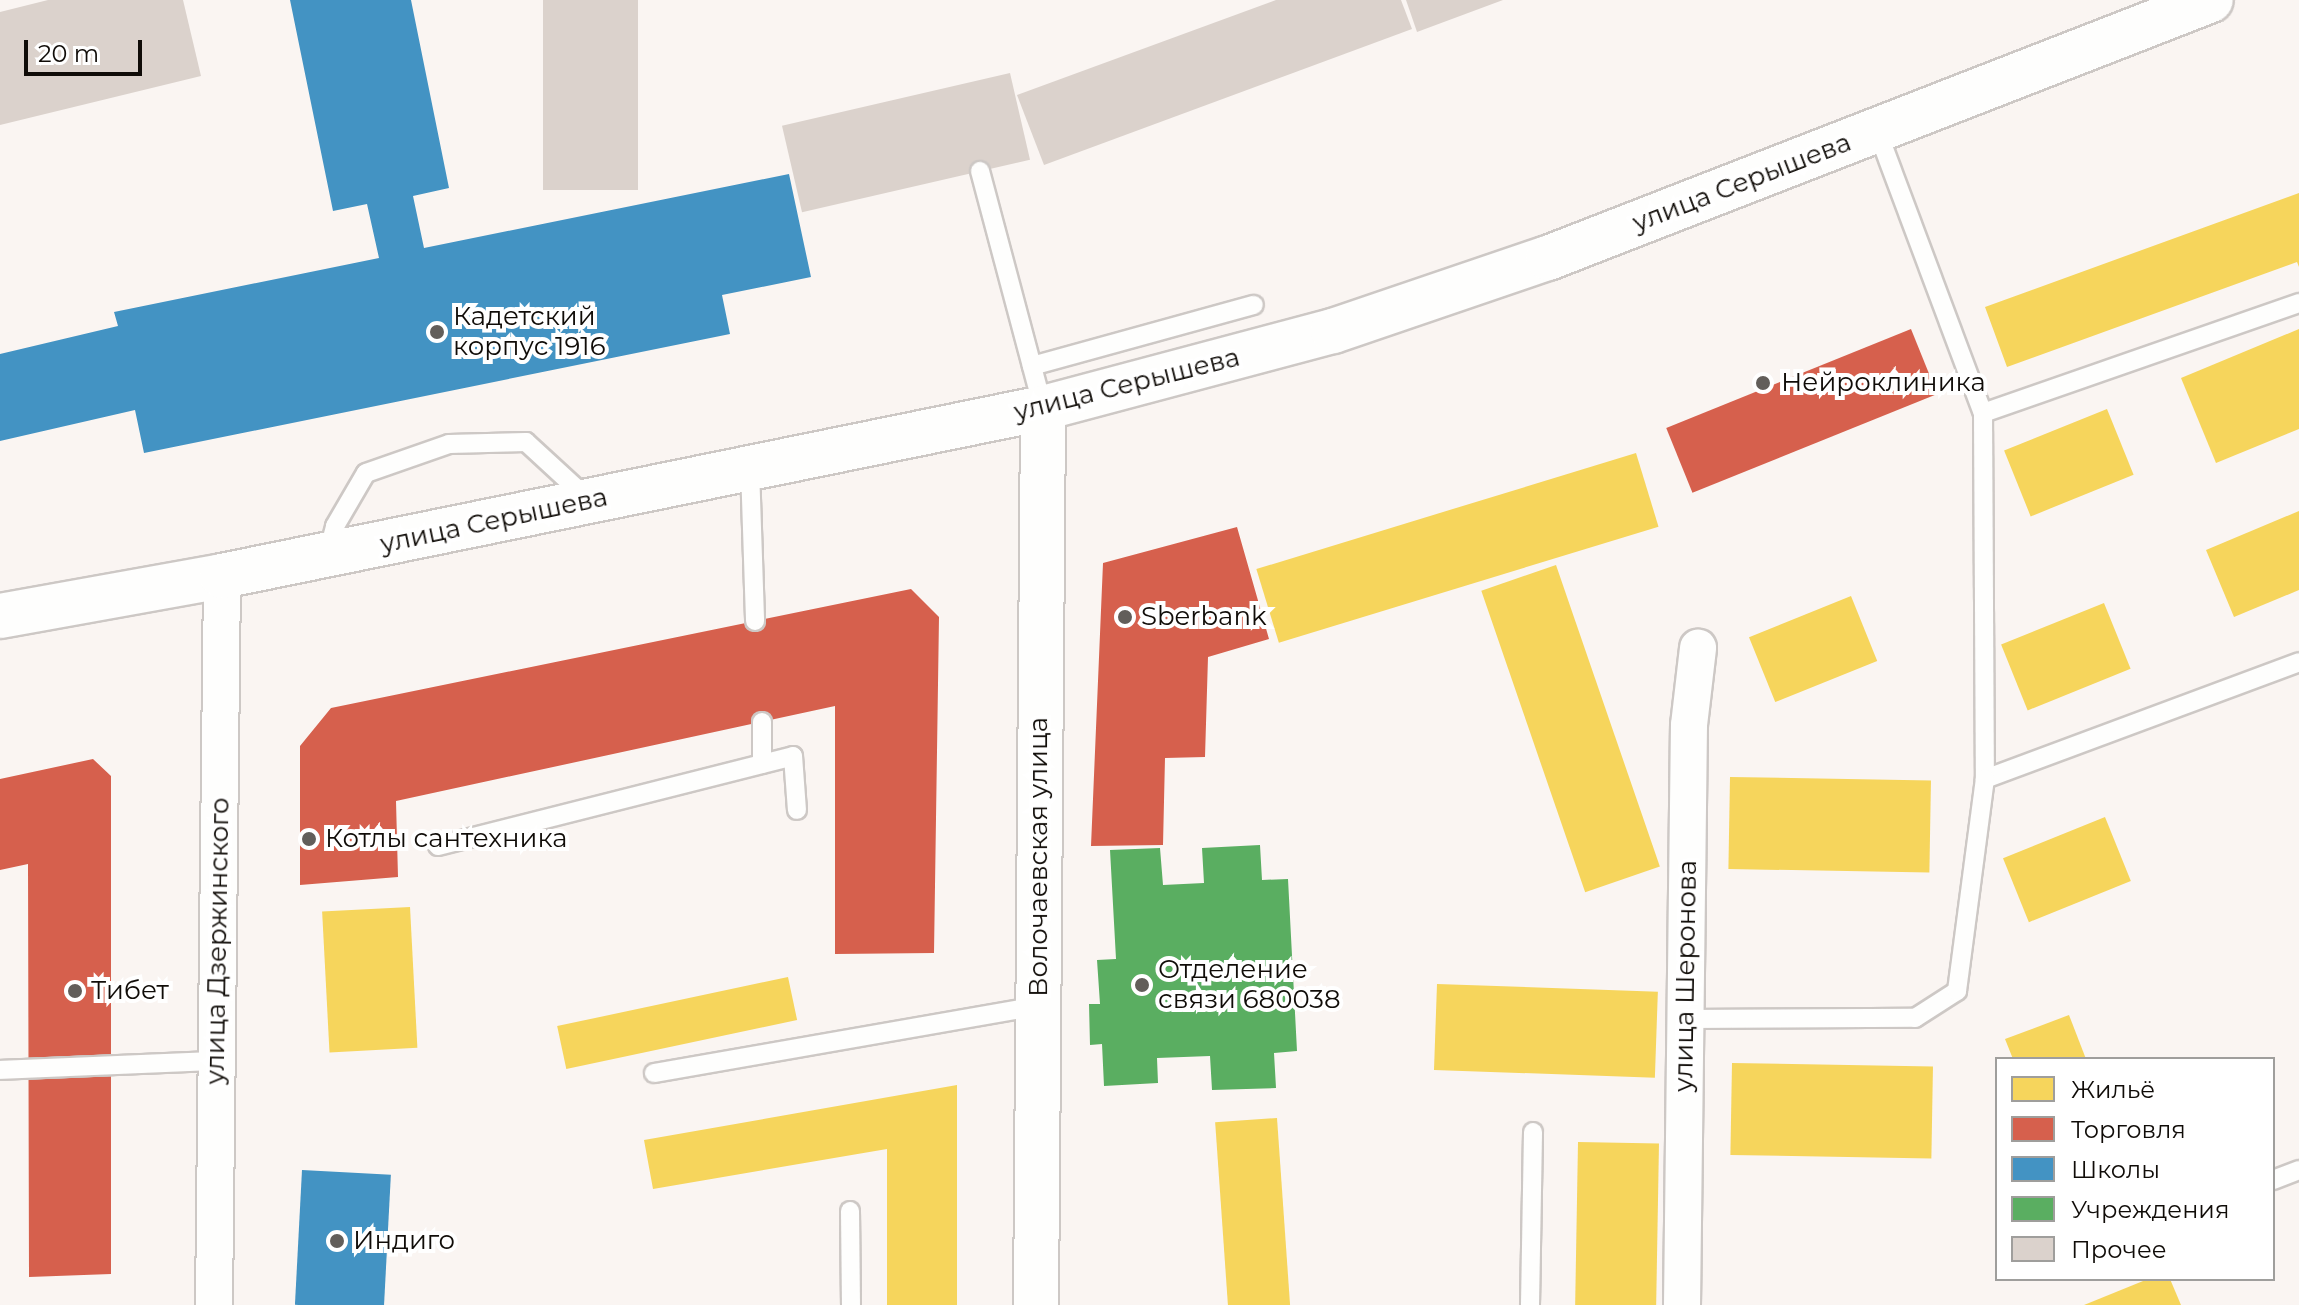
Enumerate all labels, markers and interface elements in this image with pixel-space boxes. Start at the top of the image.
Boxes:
scale bar [28,24,146,74]
text: 20 m [38,39,99,68]
street label: улица Серышева [1628,127,1856,239]
place label: Кадетский корпус 1916 [453,301,606,362]
marker: Кадетский корпус 1916 [428,323,446,341]
street label: улица Серышева [1011,342,1243,428]
place label: Нейроклиника [1781,367,1986,399]
marker: Нейроклиника [1752,372,1774,394]
street label: улица Серышева [378,482,610,560]
place label: Sberbank [1141,601,1267,633]
marker: Sberbank [1116,608,1134,626]
street label: Волочаевская улица [1023,717,1055,997]
street label: улица Дзержинского [200,797,236,1085]
place label: Котлы сантехника [325,823,567,855]
marker: Котлы сантехника [300,830,318,848]
street label: улица Шеронова [1668,860,1704,1092]
place label: Отделение связи 680038 [1158,954,1341,1016]
place label: Тибет [91,975,169,1007]
marker: Отделение связи 680038 [1133,976,1151,994]
marker: Тибет [66,982,84,1000]
legend [1995,1057,2275,1281]
text: Жильё [2071,1075,2155,1104]
text: Торговля [2071,1115,2186,1144]
text: Школы [2071,1155,2160,1184]
text: Учреждения [2071,1195,2229,1224]
place label: Индиго [353,1225,455,1257]
marker: Индиго [328,1232,346,1250]
text: Прочее [2071,1235,2167,1264]

